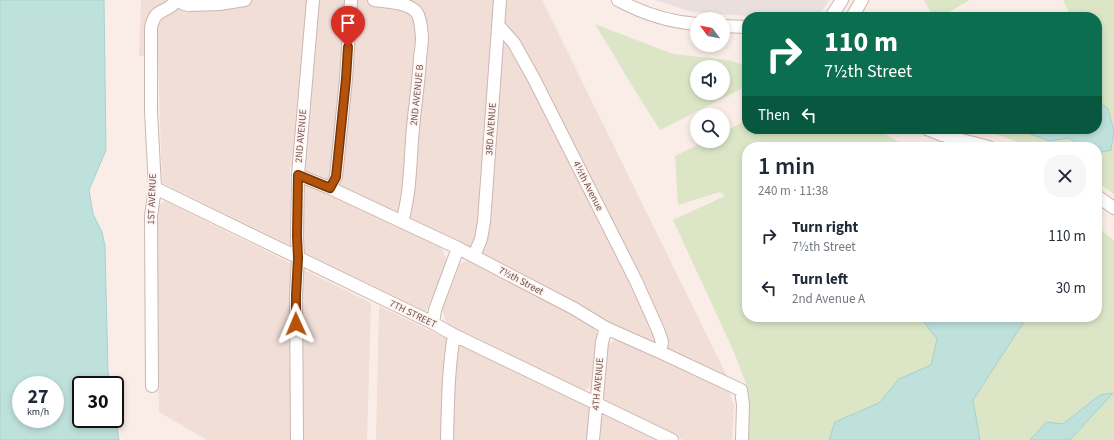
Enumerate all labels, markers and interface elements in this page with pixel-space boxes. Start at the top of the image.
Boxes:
pin [331,6,365,47]
icon: arrive [337,12,359,34]
north arrow [690,12,730,52]
map controls [690,12,730,148]
text: 110 m [824,22,898,62]
icon: right [758,28,810,80]
text: 7½th Street [824,59,912,84]
button: sound [690,60,730,100]
street label: 2ND AVENUE B [407,64,427,126]
street label: 3RD AVENUE [482,102,500,156]
icon: left [798,104,820,126]
text: Then [758,105,790,126]
button: search [690,108,730,148]
street label: 2ND AVENUE [292,109,310,163]
text: 1 min [758,149,815,184]
button: close [1044,155,1086,197]
street label: 4½th Avenue [569,158,607,214]
street label: 1ST AVENUE [144,173,160,225]
text: 240 m · 11:38 [758,182,828,200]
text: Turn right [792,217,858,238]
icon: right [758,225,780,247]
text: 110 m [1048,226,1086,247]
text: 7½th Street [792,238,856,256]
street label: 7½th Street [496,263,546,299]
text: Turn left [792,269,848,290]
icon: left [758,277,780,299]
text: 30 m [1056,278,1086,299]
text: 2nd Avenue A [792,290,865,308]
street label: 7TH STREET [387,297,440,332]
position arrow [275,303,317,345]
street label: 4TH AVENUE [589,357,607,411]
speed limit sign: 30 [72,376,124,428]
text: 27 [27,383,49,411]
text: km/h [27,405,49,419]

